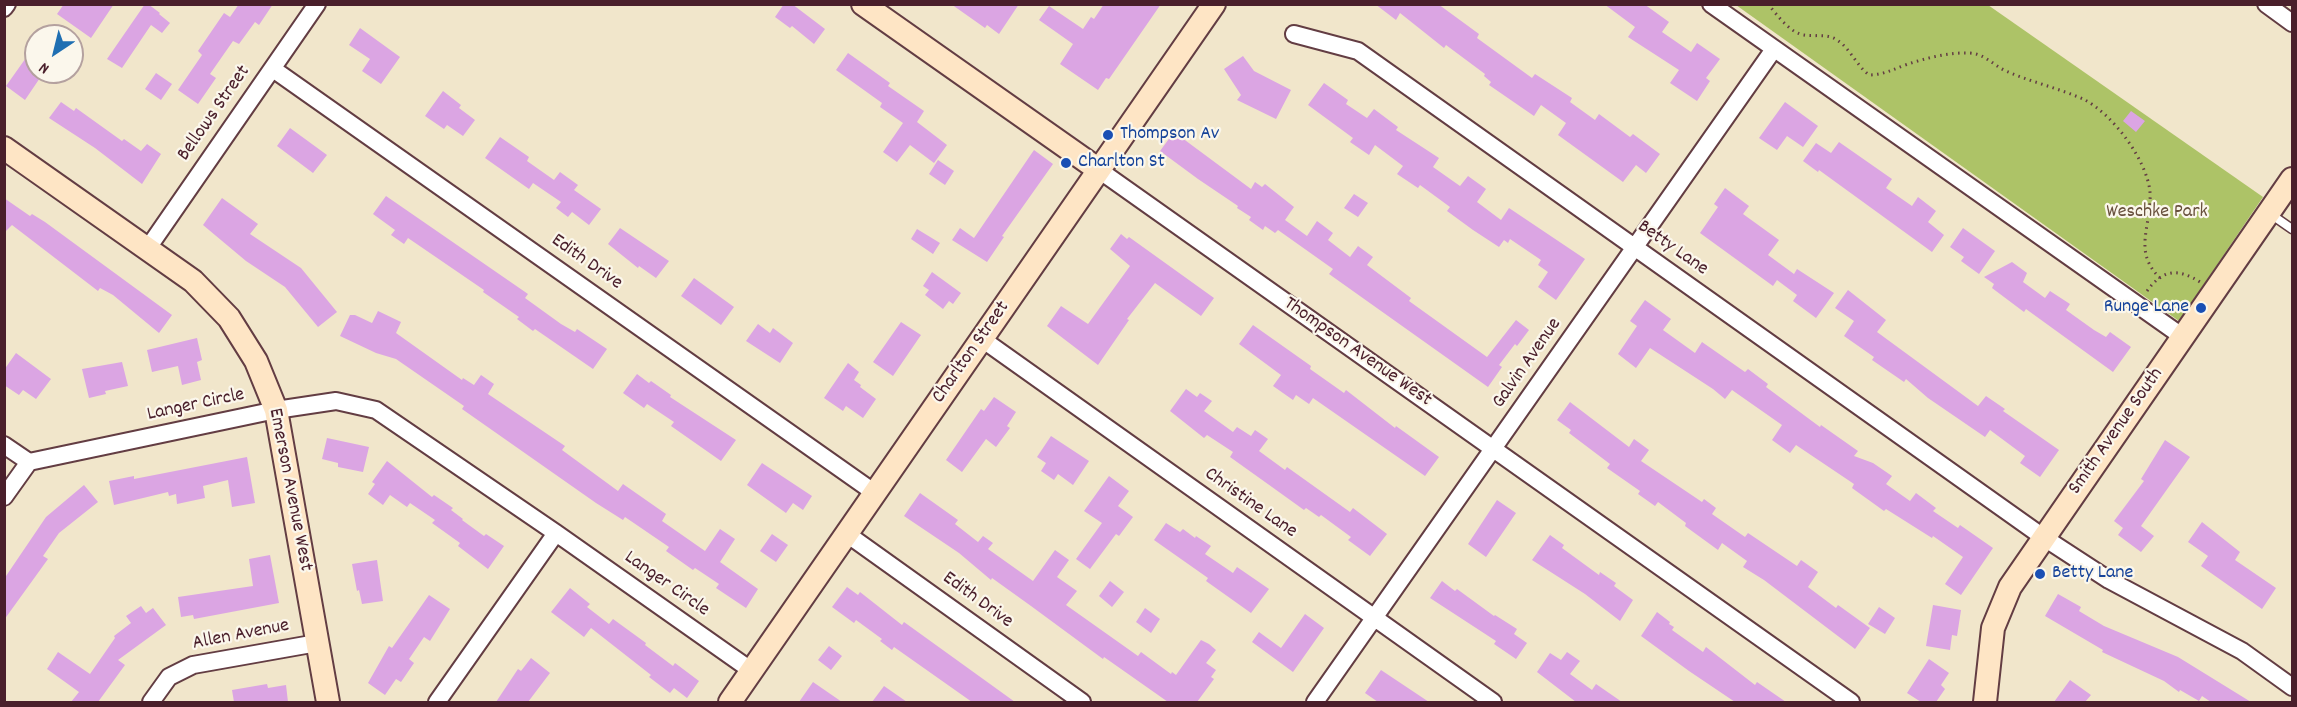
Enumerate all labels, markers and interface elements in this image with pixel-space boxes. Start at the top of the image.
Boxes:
north arrow [24,24,84,84]
text: N [35,56,54,79]
street label: Bellows Street [173,62,257,166]
place label: Thompson Av [1120,123,1219,147]
marker: Thompson Av [1101,128,1115,142]
place label: Charlton St [1078,151,1165,175]
marker: Charlton St [1059,156,1073,170]
park label: Weschke Park [2106,201,2208,225]
street label: Betty Lane [1632,216,1712,282]
street label: Edith Drive [546,230,626,296]
street label: Thompson Avenue West [1278,293,1436,413]
place label: Runge Lane [2104,296,2189,320]
street label: Charlton Street [928,297,1016,409]
marker: Runge Lane [2194,301,2208,315]
street label: Galvin Avenue [1488,314,1568,414]
street label: Smith Avenue South [2064,364,2170,500]
street label: Langer Circle [145,384,247,428]
street label: Emerson Avenue West [261,406,317,574]
street label: Christine Lane [1199,463,1301,545]
street label: Langer Circle [619,547,713,623]
place label: Betty Lane [2052,562,2133,586]
street label: Edith Drive [937,567,1017,635]
marker: Betty Lane [2033,567,2047,581]
street label: Allen Avenue [191,615,291,657]

